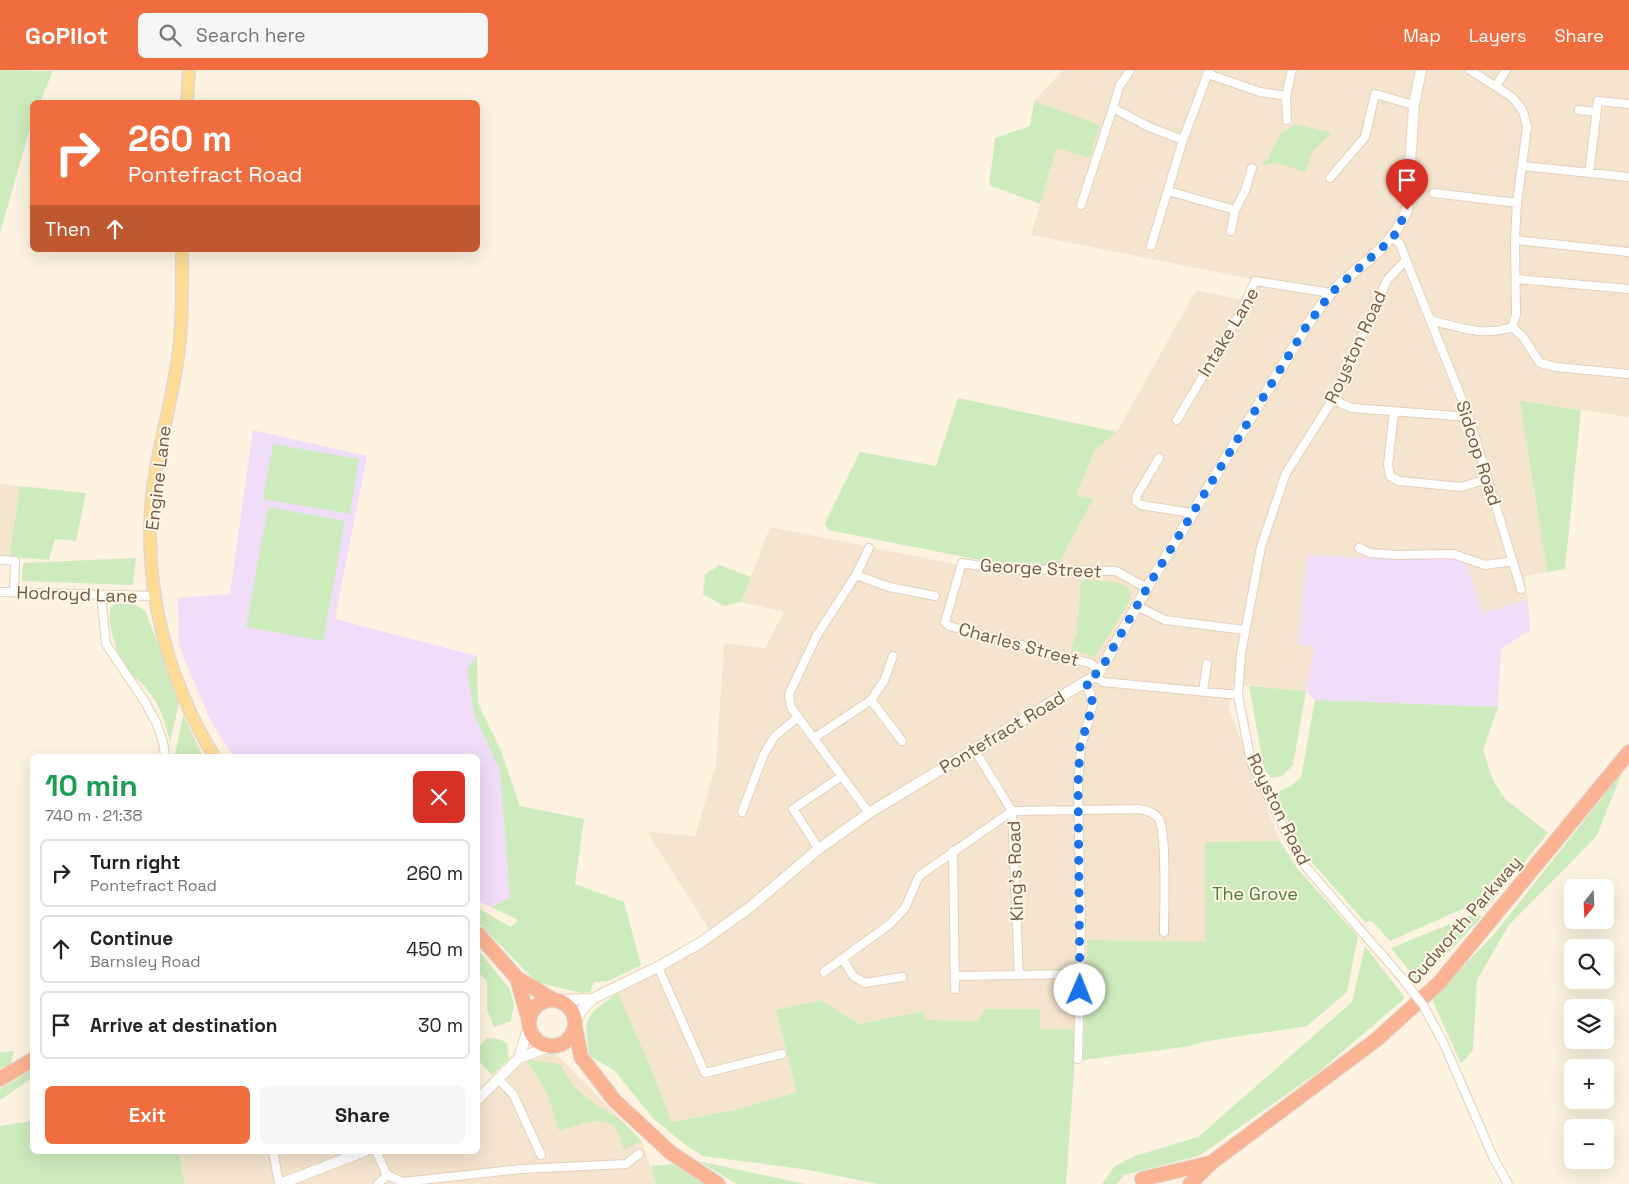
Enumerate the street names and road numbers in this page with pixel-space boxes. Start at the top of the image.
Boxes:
street label: Intake Lane [1192,283,1264,381]
street label: Royston Road [1319,287,1391,407]
street label: Sidcop Road [1451,397,1507,509]
street label: Engine Lane [140,424,176,532]
street label: George Street [979,553,1103,583]
street label: Hodroyd Lane [16,580,138,608]
street label: Charles Street [956,617,1082,671]
street label: Pontefract Road [935,685,1069,779]
street label: Royston Road [1242,749,1316,869]
street label: King's Road [1002,820,1028,922]
street label: Cudworth Parkway [1402,851,1526,989]

